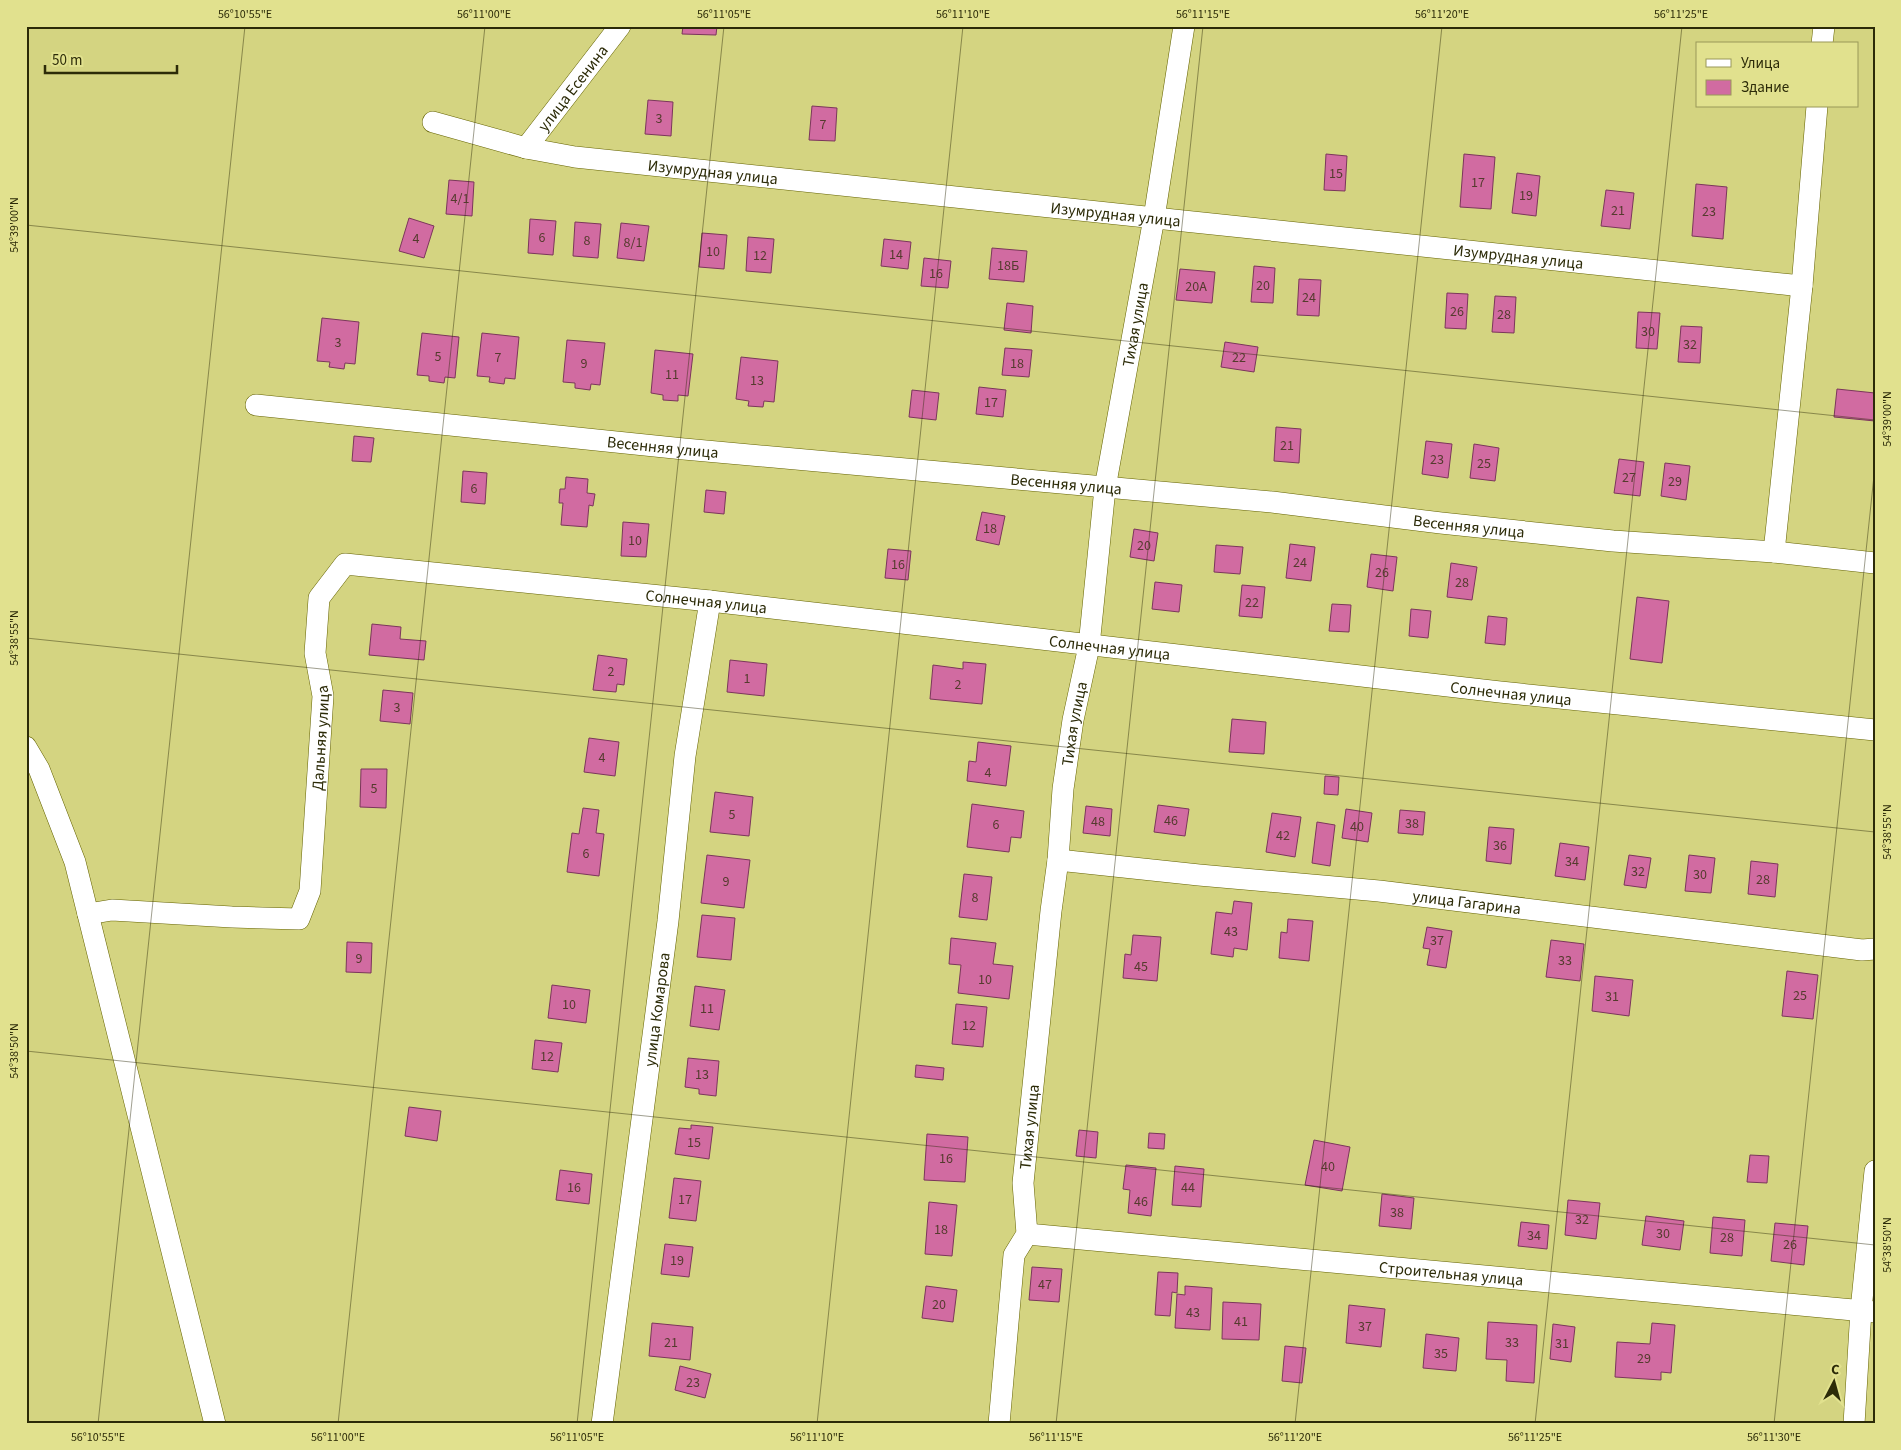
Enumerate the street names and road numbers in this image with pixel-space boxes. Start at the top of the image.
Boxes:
street label: улица Есенина [533,41,613,136]
street label: Изумрудная улица [647,155,779,190]
street label: Изумрудная улица [1049,197,1182,233]
street label: Изумрудная улица [1452,239,1584,275]
street label: Тихая улица [1117,281,1154,369]
street label: Весенняя улица [606,431,719,464]
street label: Весенняя улица [1009,468,1123,500]
street label: Весенняя улица [1412,510,1526,544]
street label: Солнечная улица [644,585,768,619]
street label: Солнечная улица [1048,630,1171,666]
street label: Солнечная улица [1449,676,1573,711]
street label: Тихая улица [1057,679,1093,767]
street label: Дальняя улица [307,683,335,791]
street label: улица Гагарина [1411,885,1522,920]
street label: улица Комарова [639,951,676,1068]
street label: Тихая улица [1014,1083,1045,1171]
street label: Строительная улица [1378,1256,1524,1292]

